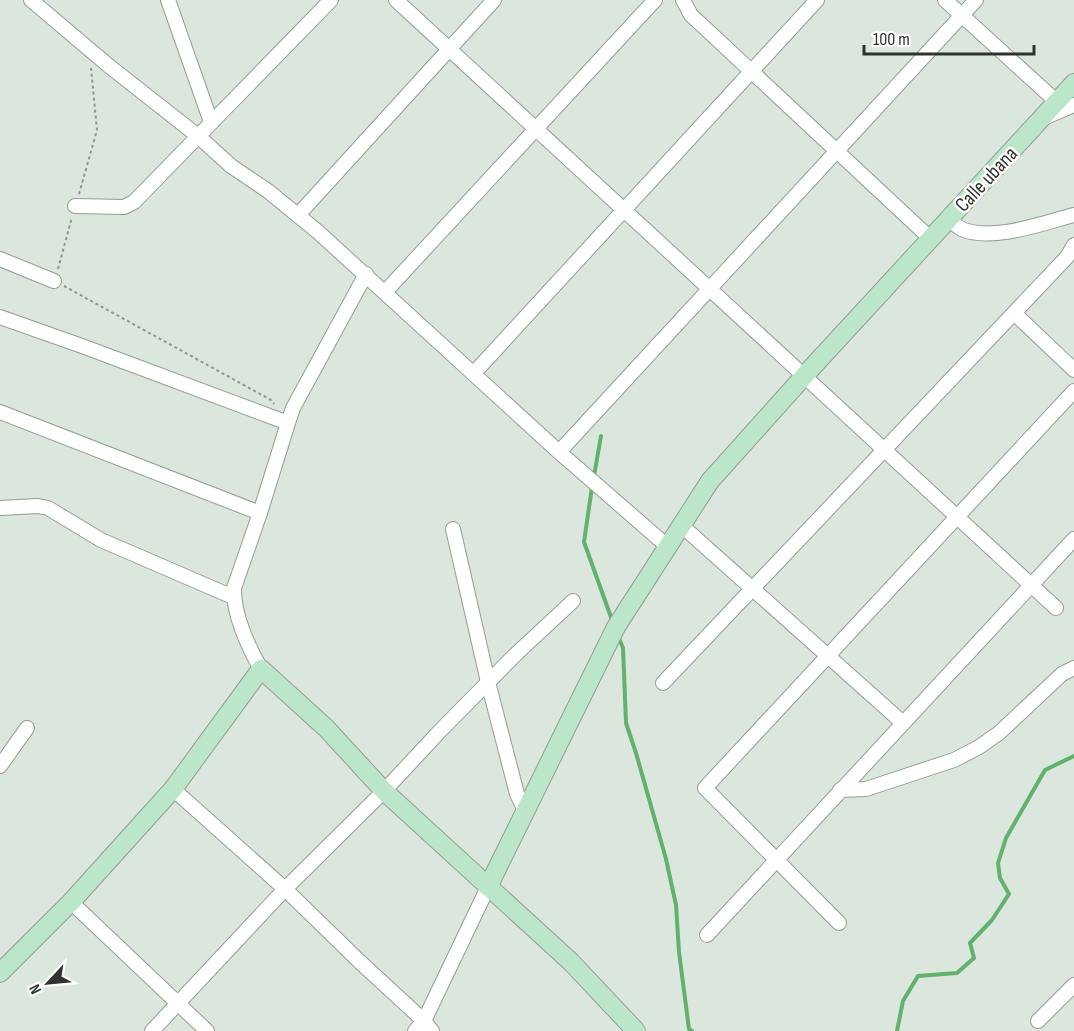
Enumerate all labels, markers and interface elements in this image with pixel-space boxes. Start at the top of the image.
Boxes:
scale bar [864,18,1034,56]
text: 100 m [873,29,910,50]
street label: Calle ubana [950,142,1023,217]
north arrow [18,953,78,1013]
text: N [25,981,46,997]

